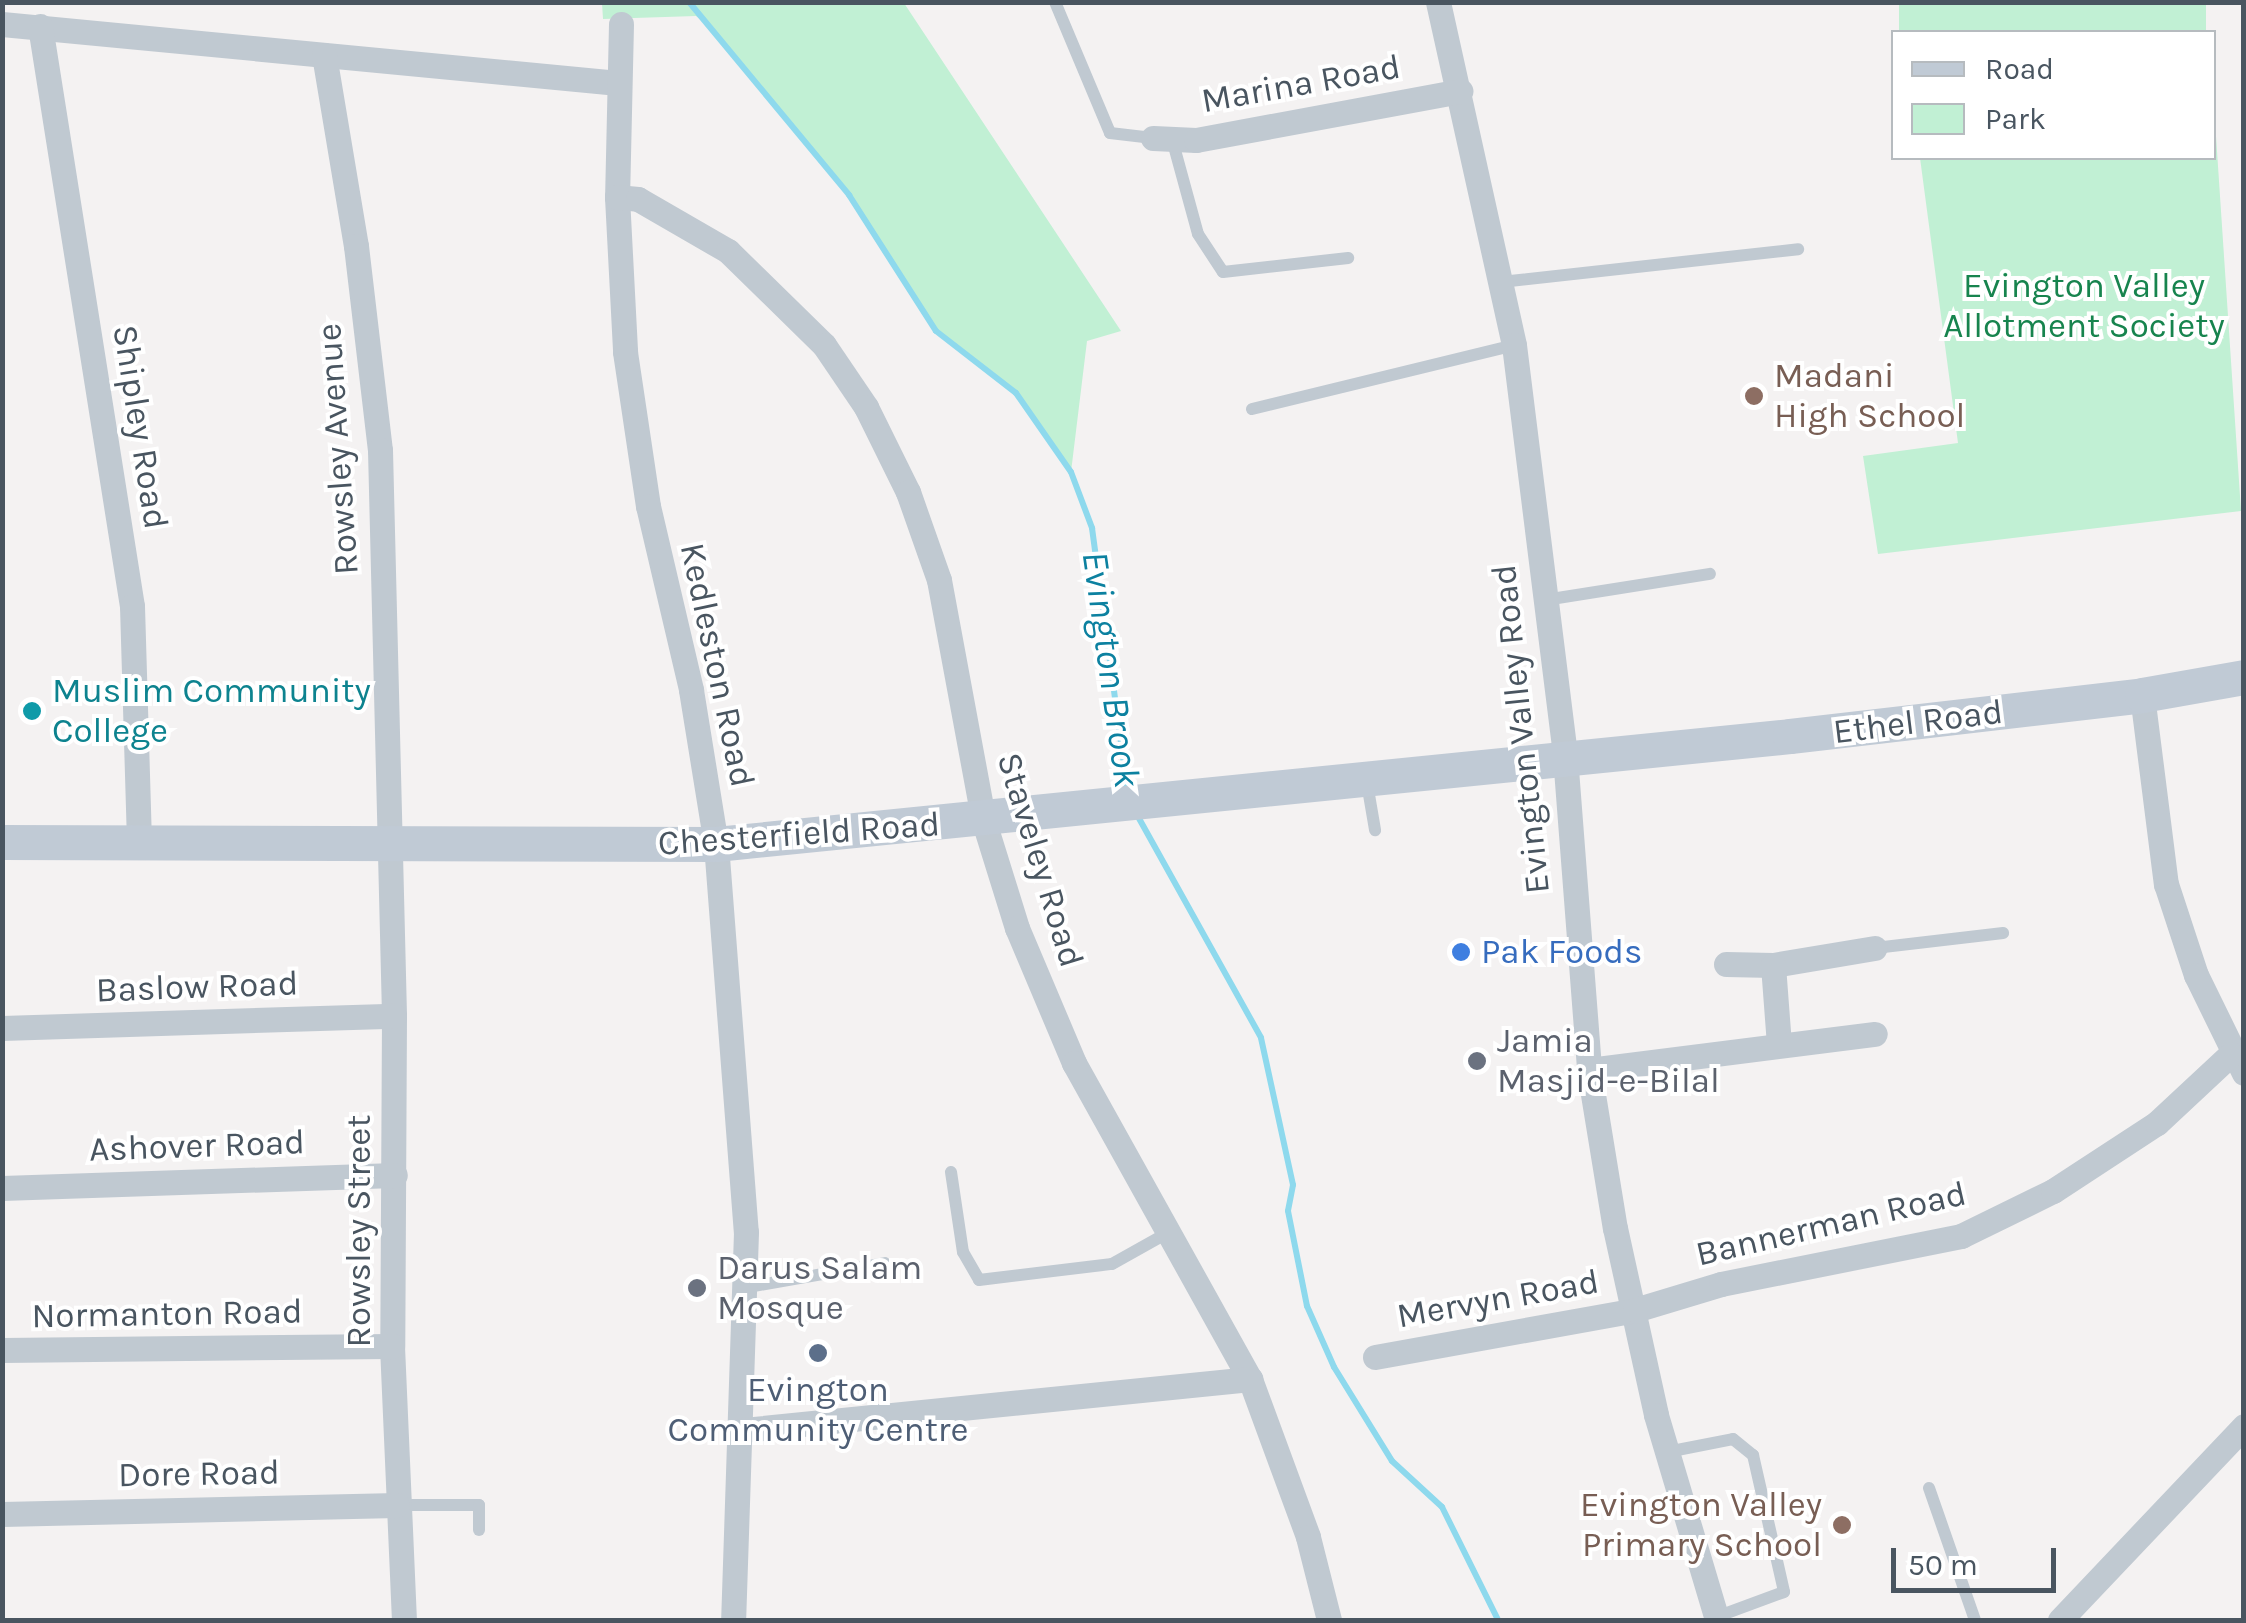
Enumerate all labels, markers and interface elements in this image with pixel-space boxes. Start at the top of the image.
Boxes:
legend [1891,30,2216,160]
street label: Marina Road [1198,46,1404,122]
text: Road [1985,51,2054,87]
text: Park [1985,101,2046,137]
park label: Evington Valley Allotment Society [1943,265,2225,347]
street label: Shipley Road [103,322,177,532]
street label: Rowsley Avenue [308,322,368,576]
place label: Madani High School [1774,355,1965,437]
marker: Madani High School [1743,385,1765,407]
street label: Kedleston Road [671,539,763,791]
water label: Evington Brook [1072,548,1150,790]
street label: Evington Valley Road [1483,562,1559,896]
place label: Muslim Community College [52,670,371,752]
street label: Ethel Road [1831,691,2005,753]
marker: Muslim Community College [21,700,43,722]
street label: Staveley Road [987,748,1093,972]
street label: Chesterfield Road [657,803,941,865]
place label: Pak Foods [1481,931,1642,973]
marker: Pak Foods [1450,941,1472,963]
street label: Baslow Road [95,962,299,1012]
place label: Jamia Masjid-e-Bilal [1497,1020,1720,1102]
marker: Jamia Masjid-e-Bilal [1466,1050,1488,1072]
street label: Rowsley Street [338,1115,380,1347]
street label: Ashover Road [88,1121,306,1171]
street label: Bannerman Road [1692,1173,1970,1275]
place label: Darus Salam Mosque [717,1247,922,1329]
street label: Mervyn Road [1394,1261,1602,1337]
marker: Darus Salam Mosque [686,1277,708,1299]
street label: Normanton Road [31,1291,303,1337]
marker: Evington Community Centre [807,1342,829,1364]
place label: Evington Community Centre [668,1369,968,1451]
street label: Dore Road [118,1452,280,1496]
place label: Evington Valley Primary School [1580,1484,1822,1566]
marker: Evington Valley Primary School [1831,1514,1853,1536]
scale bar [1896,1528,2061,1590]
text: 50 m [1908,1547,1978,1583]

